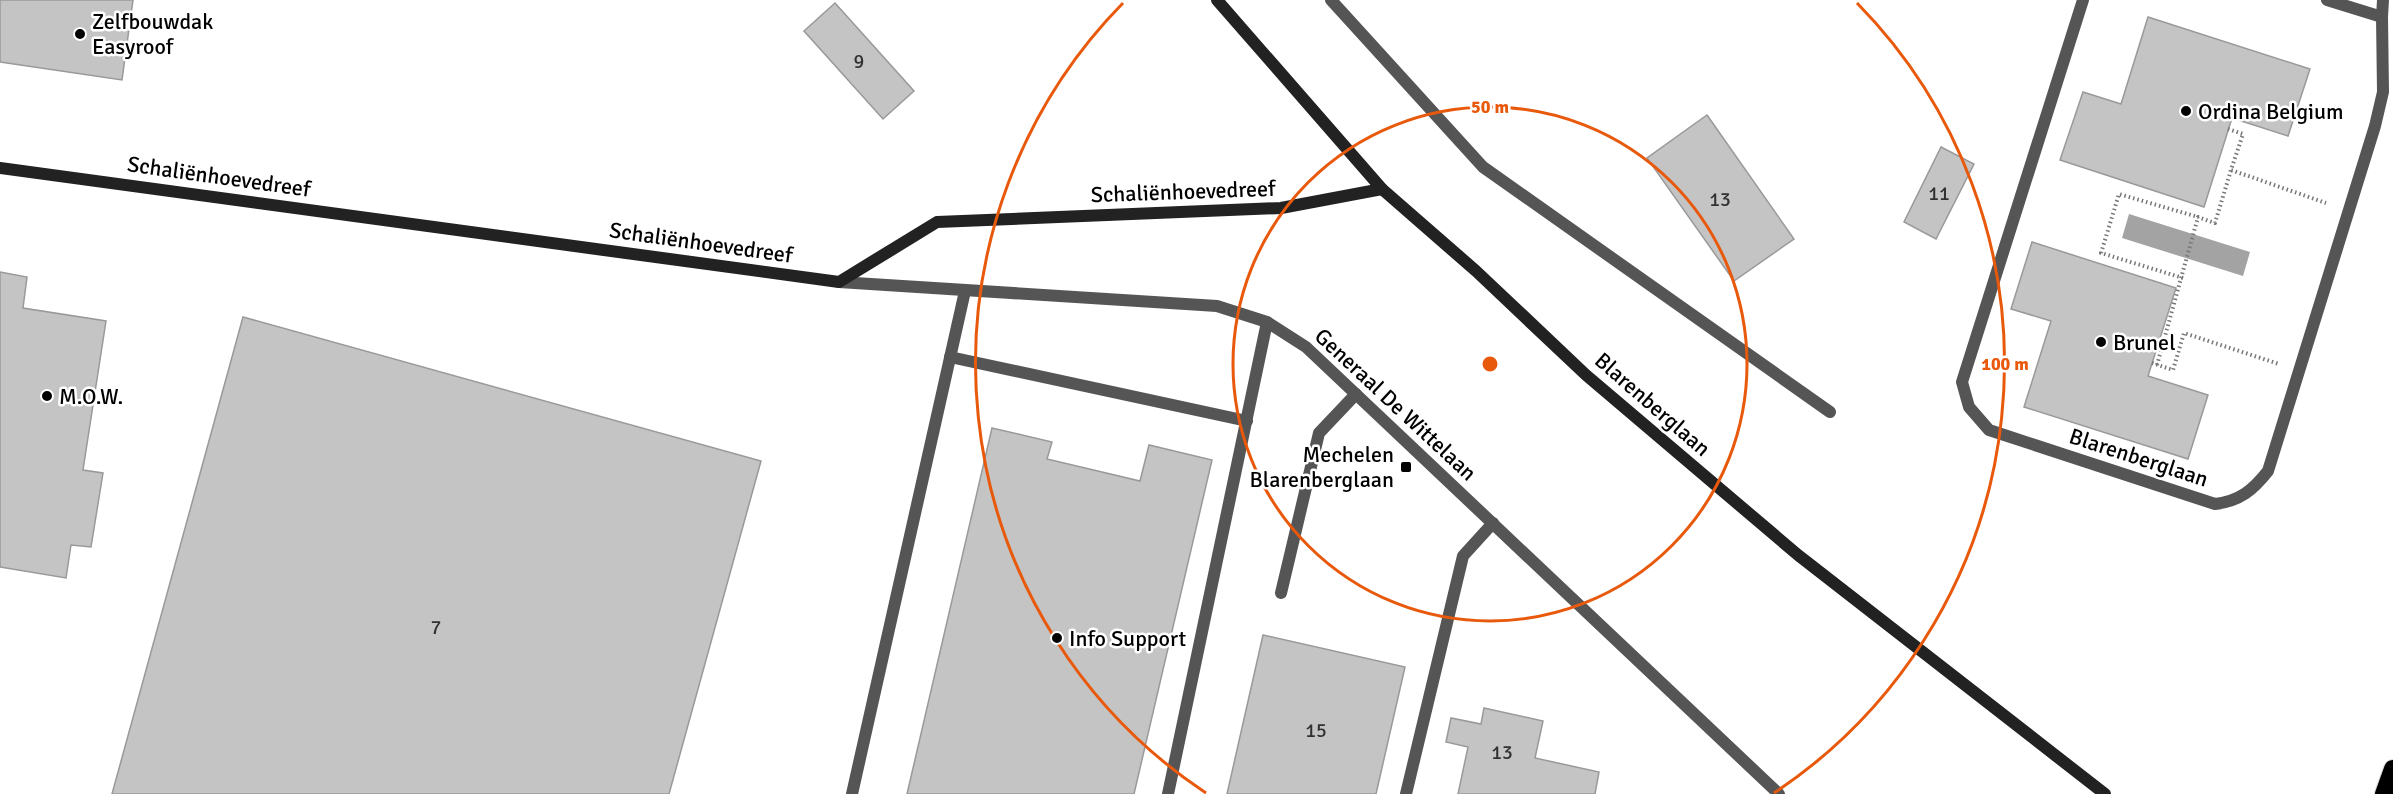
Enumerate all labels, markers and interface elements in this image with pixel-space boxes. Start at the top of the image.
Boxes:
place label: Zelfbouwdak Easyroof [92,8,213,60]
marker: Zelfbouwdak Easyroof [73,27,87,41]
house number: 9 [854,49,864,74]
text: 50 m [1471,96,1509,118]
place label: Ordina Belgium [2198,98,2344,125]
marker: Ordina Belgium [2179,104,2193,118]
street label: Schaliënhoevedreef [126,150,314,203]
street label: Schaliënhoevedreef [1090,175,1277,208]
house number: 11 [1928,181,1950,206]
house number: 13 [1709,187,1731,212]
street label: Schaliënhoevedreef [608,216,796,269]
street label: Generaal De Wittelaan [1309,322,1482,486]
place label: Brunel [2113,329,2176,356]
marker: Brunel [2094,335,2108,349]
street label: Blarenberglaan [1589,347,1716,462]
text: 100 m [1981,353,2029,375]
centre of rings [1480,354,1500,374]
place label: M.O.W. [59,383,123,410]
marker: M.O.W. [40,389,54,403]
street label: Blarenberglaan [2066,422,2212,493]
place label: Mechelen Blarenberglaan [1249,441,1394,493]
marker: Mechelen Blarenberglaan [1399,460,1413,474]
house number: 7 [431,615,441,640]
place label: Info Support [1069,625,1186,652]
marker: Info Support [1050,631,1064,645]
house number: 15 [1305,718,1327,743]
house number: 13 [1491,740,1513,765]

